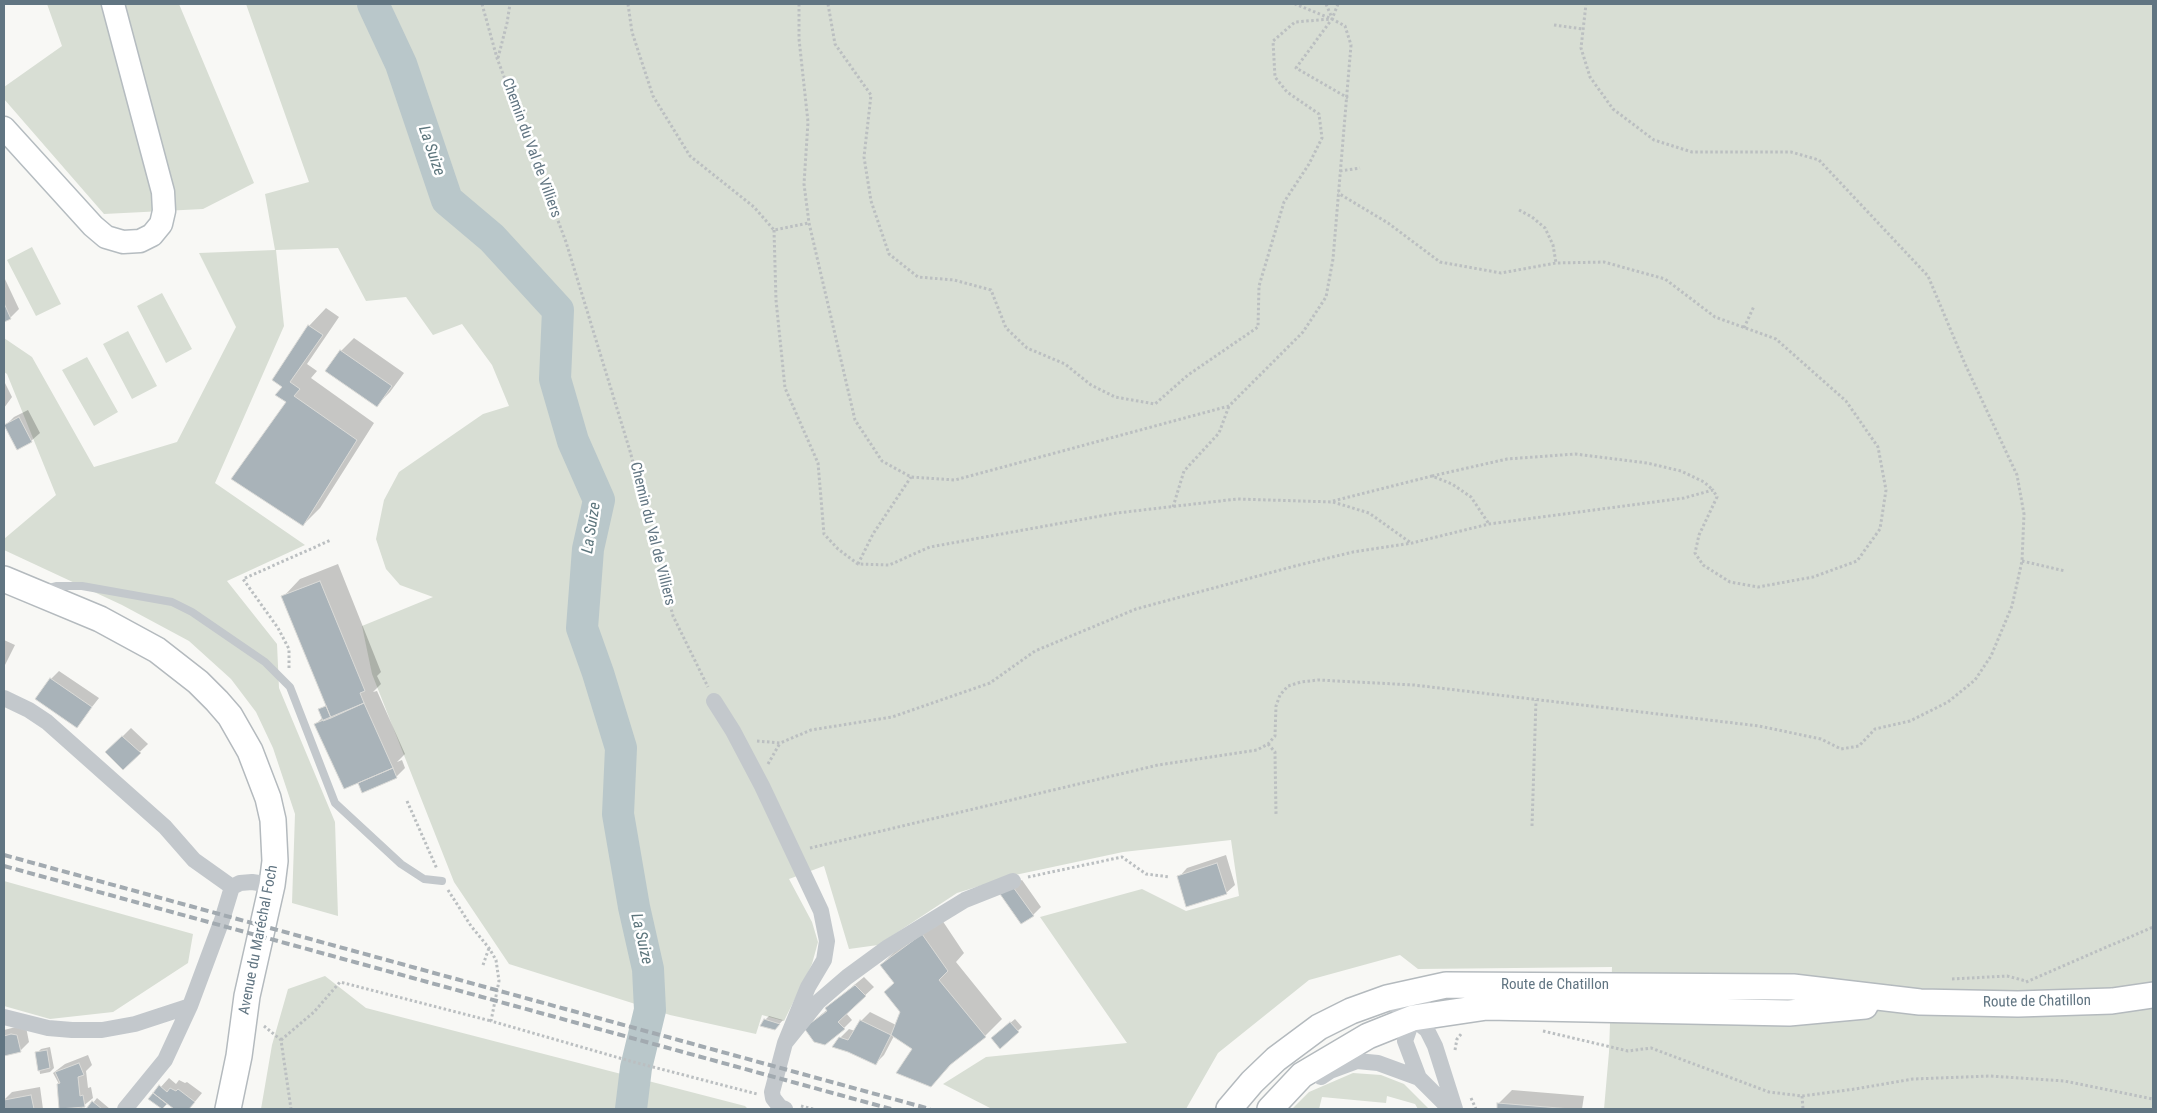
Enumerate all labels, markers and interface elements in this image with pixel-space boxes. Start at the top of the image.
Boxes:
street label: Chemin du Val de Villiers [497,76,565,220]
water label: La Suize [414,124,448,178]
street label: Chemin du Val de Villiers [625,460,679,608]
water label: La Suize [578,501,606,555]
street label: Avenue du Maréchal Foch [236,864,282,1016]
water label: La Suize [626,912,656,966]
street label: Route de Chatillon [1501,976,1609,994]
street label: Route de Chatillon [1983,992,2091,1012]

